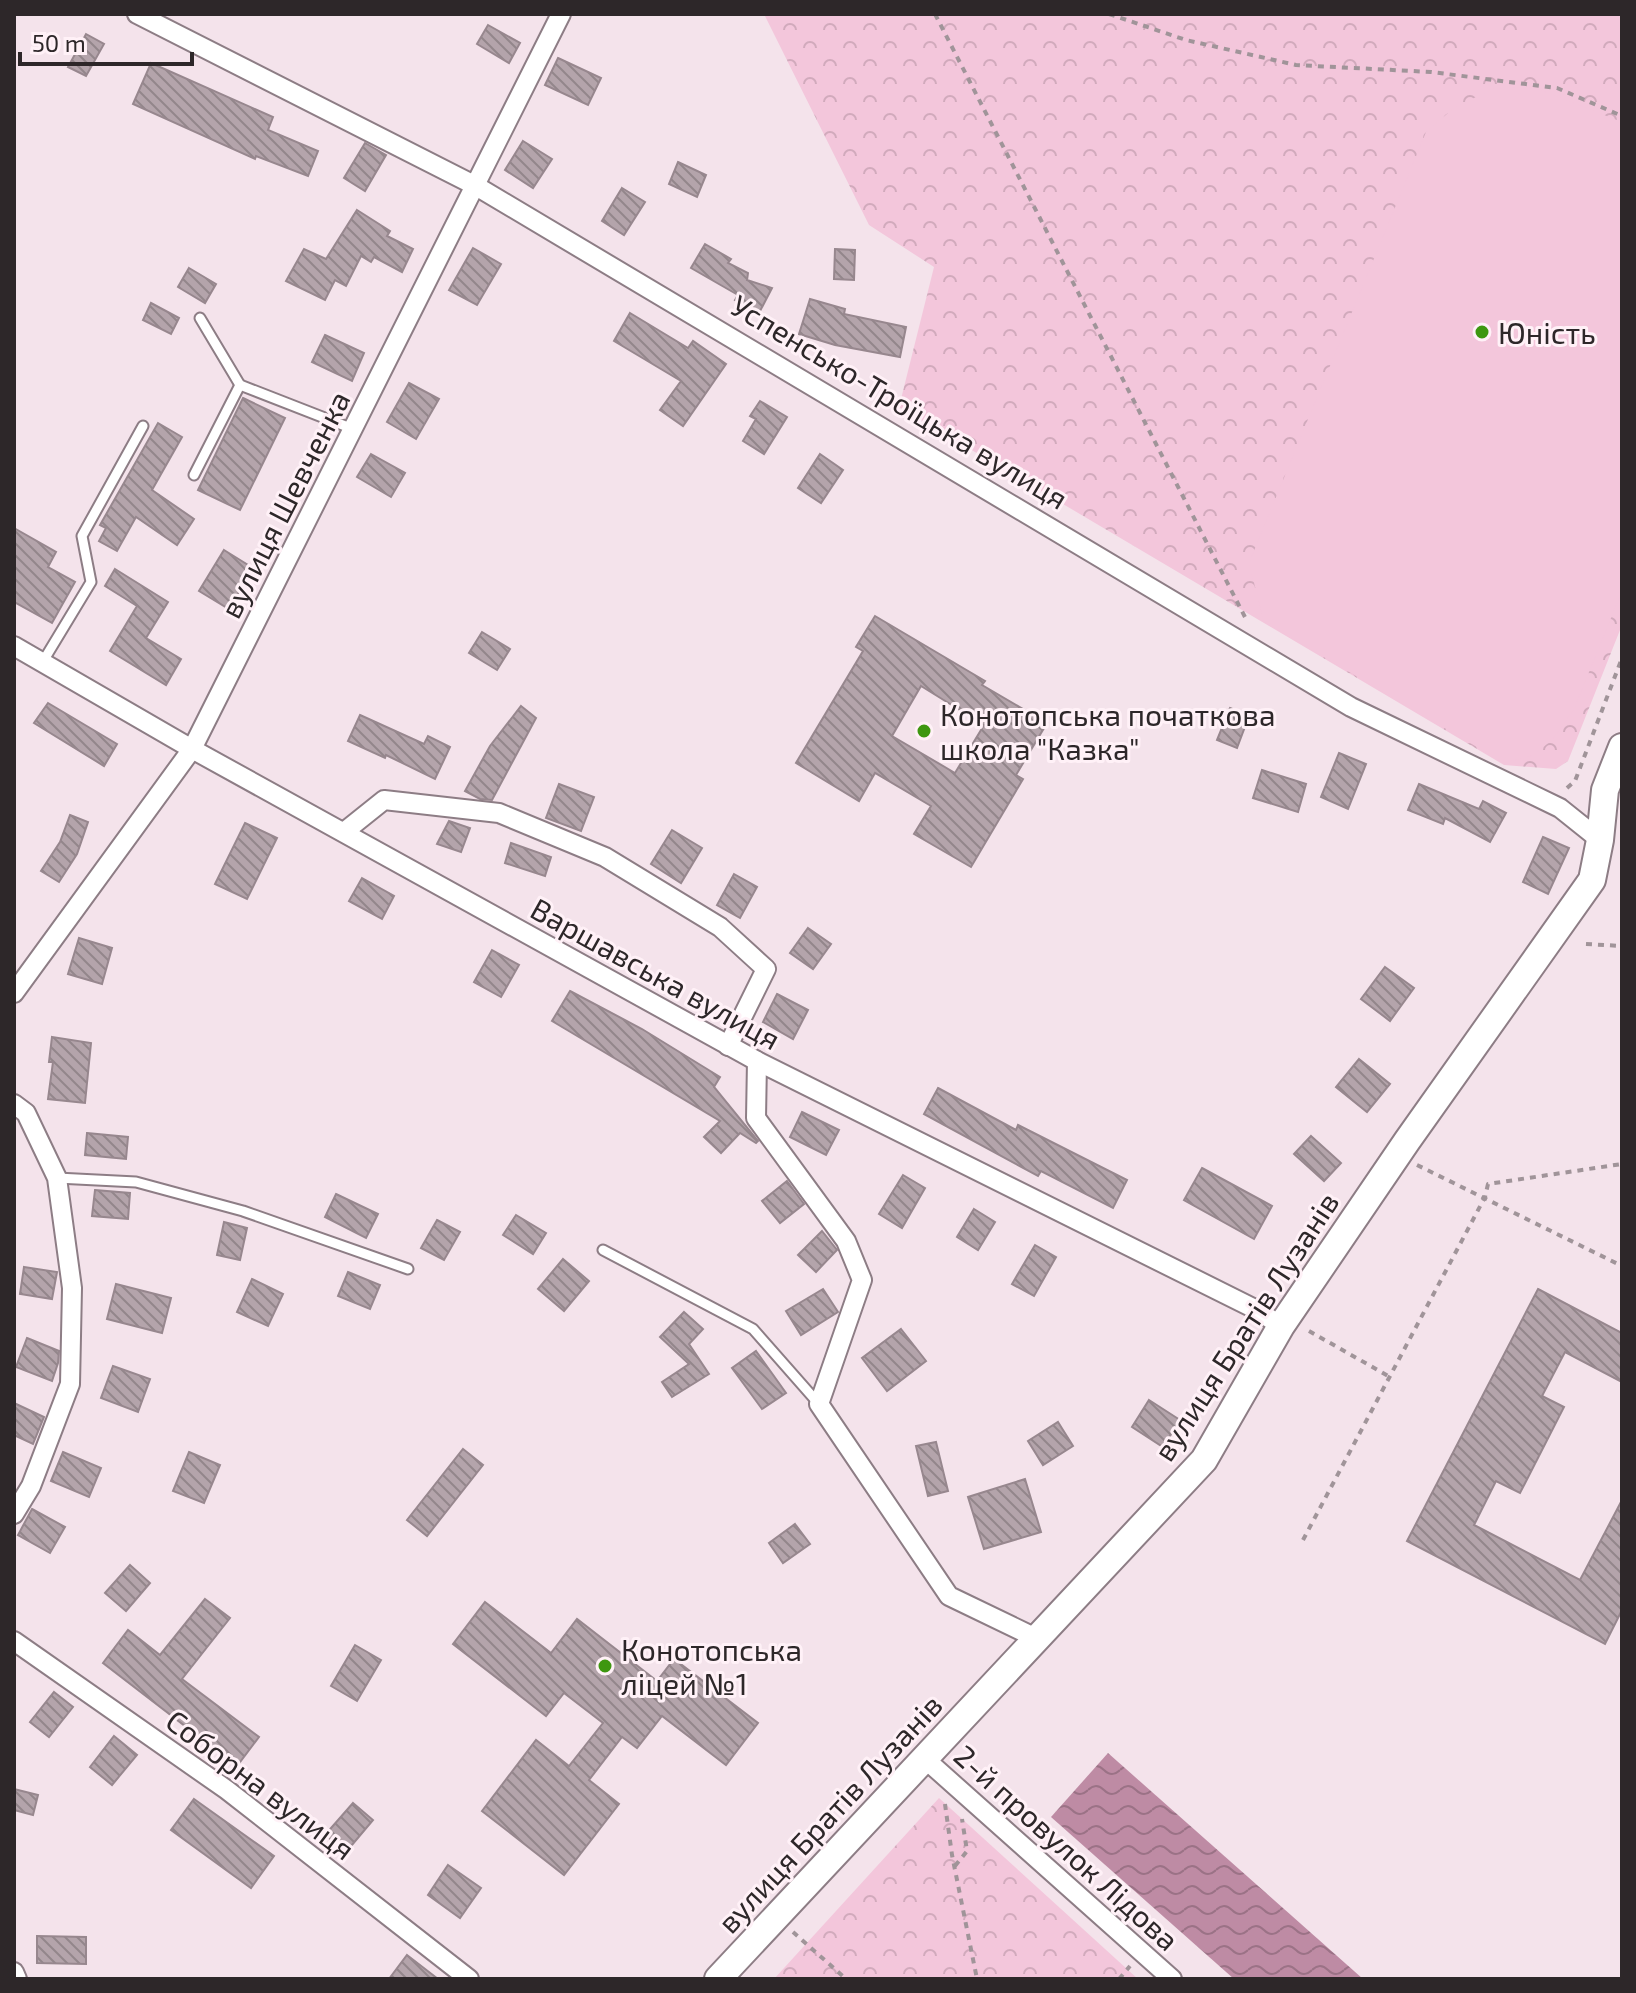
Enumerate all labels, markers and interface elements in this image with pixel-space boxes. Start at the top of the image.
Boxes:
scale bar [20,16,192,66]
text: 50 m [32,28,86,57]
street label: Успенсько-Троїцька вулиця [725,286,1075,517]
place label: Юність [1498,314,1596,350]
marker: Юність [1473,323,1491,341]
street label: вулиця Шевченка [211,385,358,624]
place label: Конотопська початкова школа "Казка" [940,696,1276,766]
marker: Конотопська початкова школа "Казка" [915,722,933,740]
street label: Варшавська вулиця [525,890,787,1057]
street label: вулиця Братів Лузанів [1145,1185,1346,1467]
place label: Конотопська ліцей №1 [621,1631,802,1701]
marker: Конотопська ліцей №1 [596,1657,614,1675]
street label: вулиця Братів Лузанів [709,1686,950,1940]
street label: Соборна вулиця [159,1701,362,1867]
street label: 2-й провулок Лідова [947,1737,1187,1958]

